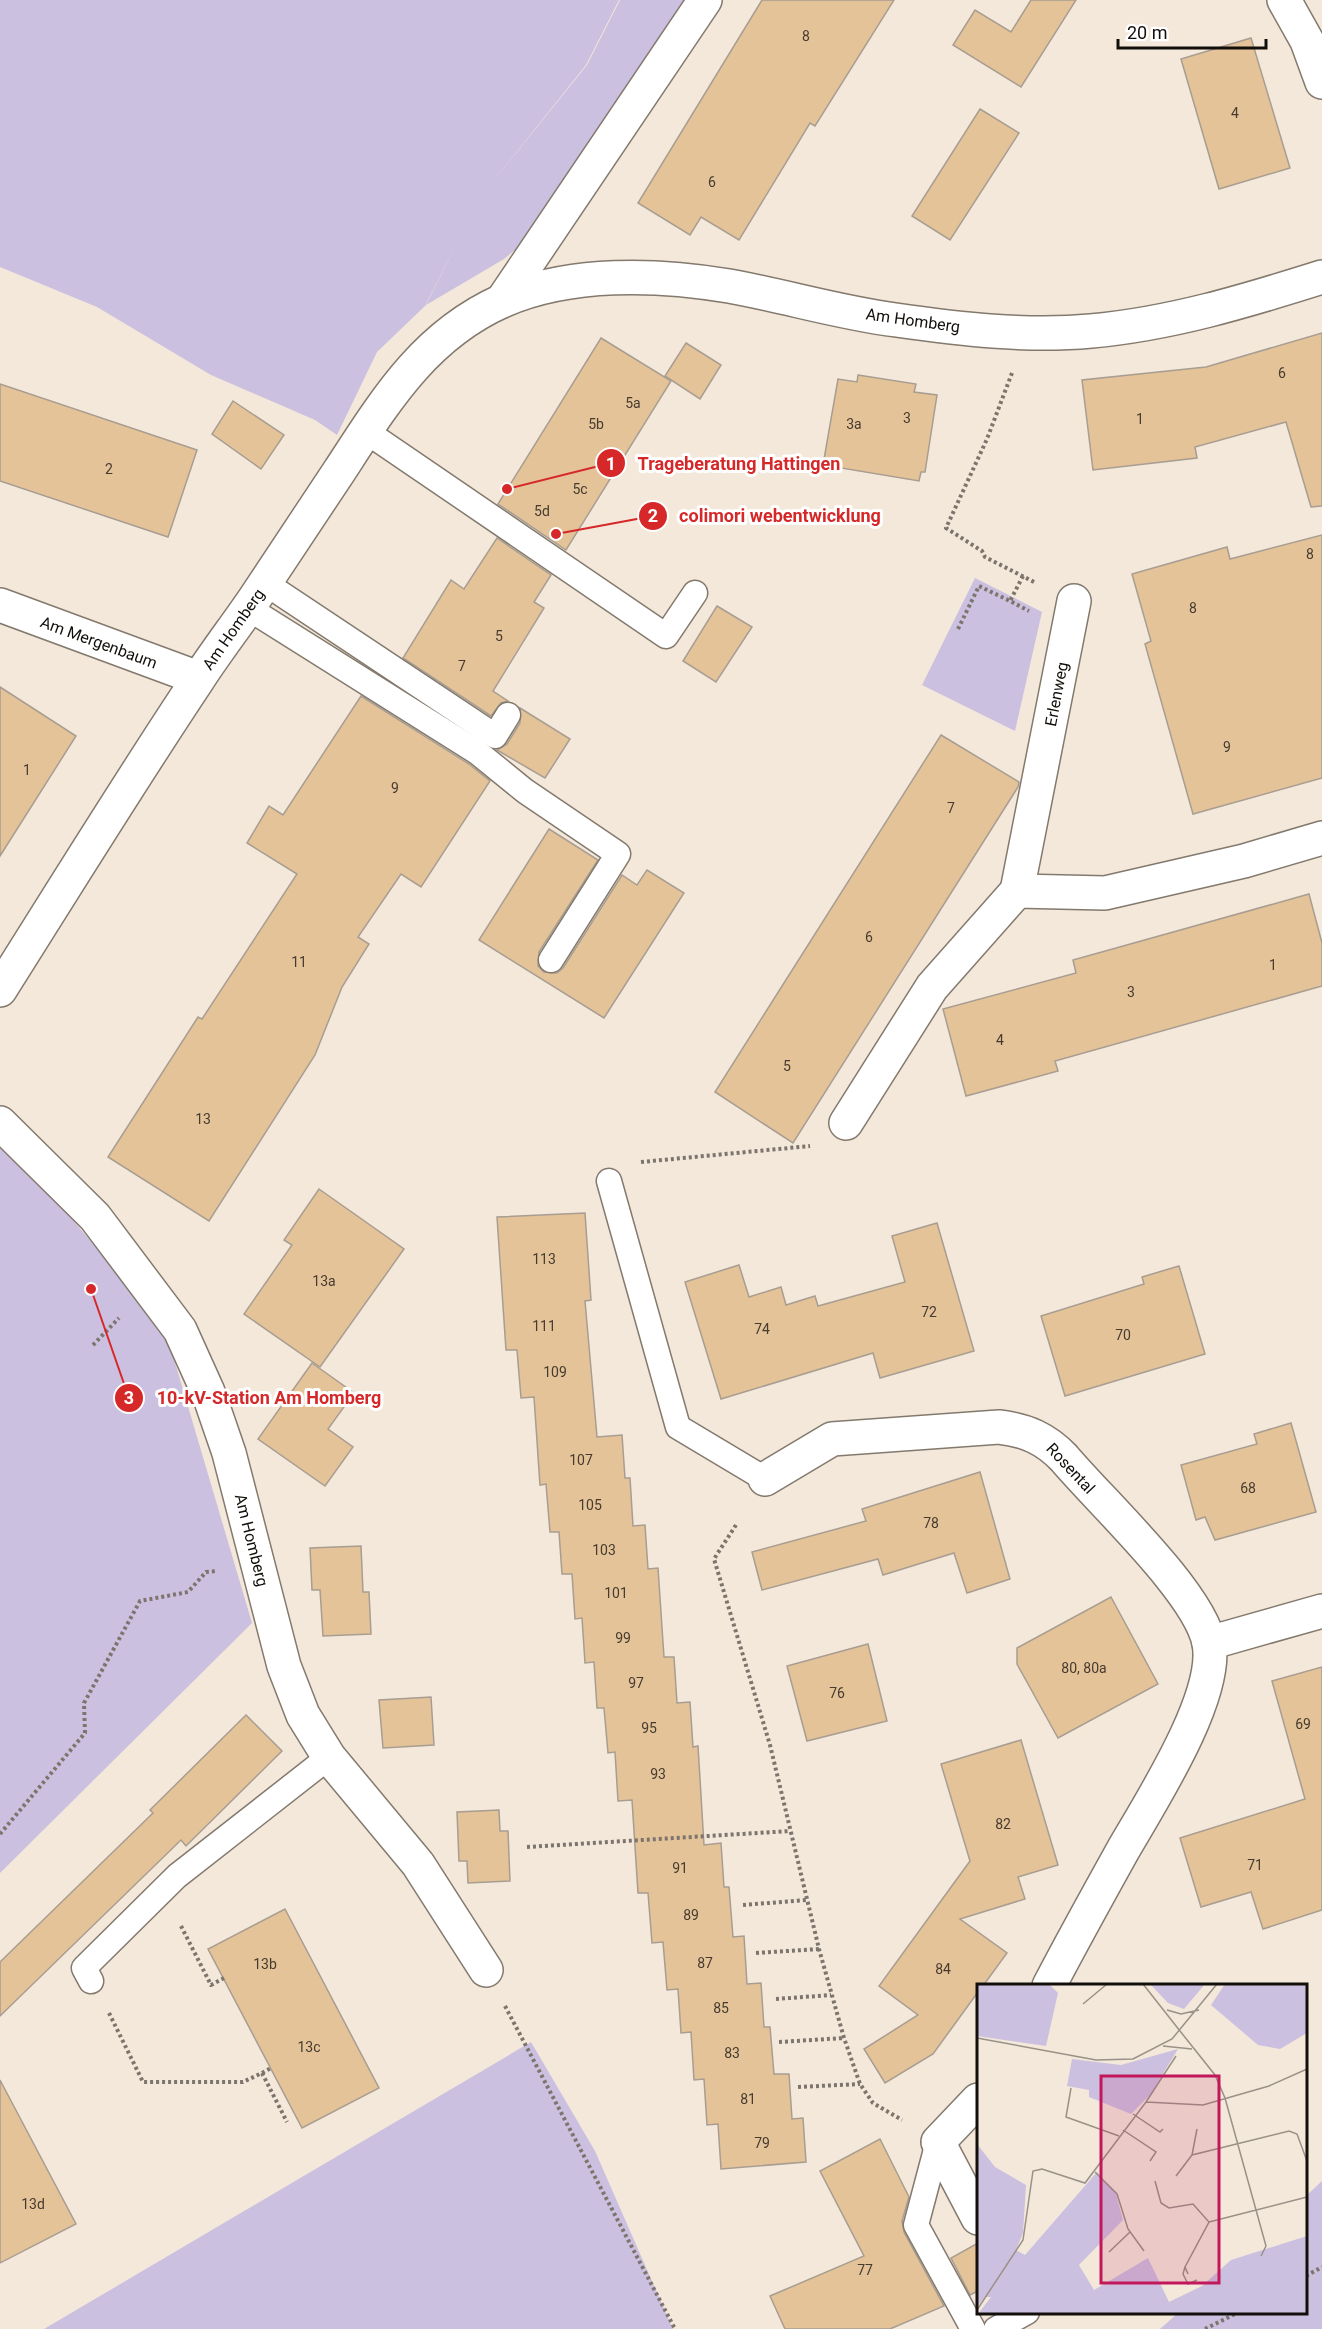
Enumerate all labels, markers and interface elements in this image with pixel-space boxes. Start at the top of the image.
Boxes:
scale bar [1118,12,1266,50]
text: 20 m [1127,22,1167,43]
house number: 8 [802,28,810,44]
house number: 4 [1231,105,1239,121]
house number: 6 [708,174,716,190]
street label: Am Homberg [865,304,961,336]
house number: 6 [1278,365,1286,381]
house number: 5a [625,395,641,411]
house number: 3 [903,410,911,426]
house number: 1 [1136,411,1144,427]
house number: 5b [588,416,604,432]
house number: 3a [846,416,862,432]
callout: Trageberatung Hattingen [596,445,853,481]
text: 1 [606,453,616,474]
text: Trageberatung Hattingen [638,453,840,474]
house number: 2 [105,461,113,477]
house number: 5c [572,481,588,497]
callout: colimori webentwicklung [638,498,893,534]
house number: 5d [534,503,550,519]
text: 2 [648,505,658,526]
text: colimori webentwicklung [679,505,881,526]
house number: 8 [1306,546,1314,562]
street label: Am Homberg [198,585,268,674]
house number: 8 [1189,600,1197,616]
street label: Am Mergenbaum [38,613,160,672]
house number: 5 [495,628,503,644]
house number: 7 [458,658,466,674]
street label: Erlenweg [1041,660,1072,728]
house number: 9 [1223,739,1231,755]
house number: 1 [23,762,31,778]
house number: 9 [391,780,399,796]
house number: 7 [947,800,955,816]
house number: 6 [865,929,873,945]
house number: 11 [291,954,307,970]
house number: 1 [1269,957,1277,973]
house number: 3 [1127,984,1135,1000]
house number: 4 [996,1032,1004,1048]
house number: 5 [783,1058,791,1074]
house number: 13 [195,1111,211,1127]
house number: 113 [532,1251,556,1267]
house number: 13a [312,1273,336,1289]
house number: 72 [921,1304,937,1320]
house number: 111 [532,1318,556,1334]
house number: 74 [754,1321,770,1337]
house number: 70 [1115,1327,1131,1343]
house number: 109 [543,1364,567,1380]
callout: 10-kV-Station Am Homberg [114,1380,393,1416]
text: 3 [124,1387,134,1408]
text: 10-kV-Station Am Homberg [157,1387,381,1408]
street label: Rosental [1042,1439,1099,1498]
house number: 107 [569,1452,593,1468]
house number: 68 [1240,1480,1256,1496]
street label: Am Homberg [231,1492,272,1588]
house number: 105 [578,1497,602,1513]
house number: 78 [923,1515,939,1531]
house number: 103 [592,1542,616,1558]
house number: 101 [604,1585,628,1601]
house number: 99 [615,1630,631,1646]
house number: 80, 80a [1061,1660,1107,1676]
house number: 97 [628,1675,644,1691]
house number: 76 [829,1685,845,1701]
house number: 69 [1295,1716,1311,1732]
house number: 95 [641,1720,657,1736]
house number: 93 [650,1766,666,1782]
house number: 82 [995,1816,1011,1832]
house number: 71 [1247,1857,1263,1873]
house number: 91 [672,1860,688,1876]
house number: 89 [683,1907,699,1923]
house number: 87 [697,1955,713,1971]
house number: 13b [253,1956,277,1972]
house number: 84 [935,1961,951,1977]
inset map [977,1984,1307,2314]
house number: 85 [713,2000,729,2016]
house number: 13c [297,2039,321,2055]
house number: 83 [724,2045,740,2061]
house number: 81 [740,2091,756,2107]
house number: 79 [754,2135,770,2151]
house number: 13d [21,2196,45,2212]
house number: 77 [857,2262,873,2278]

